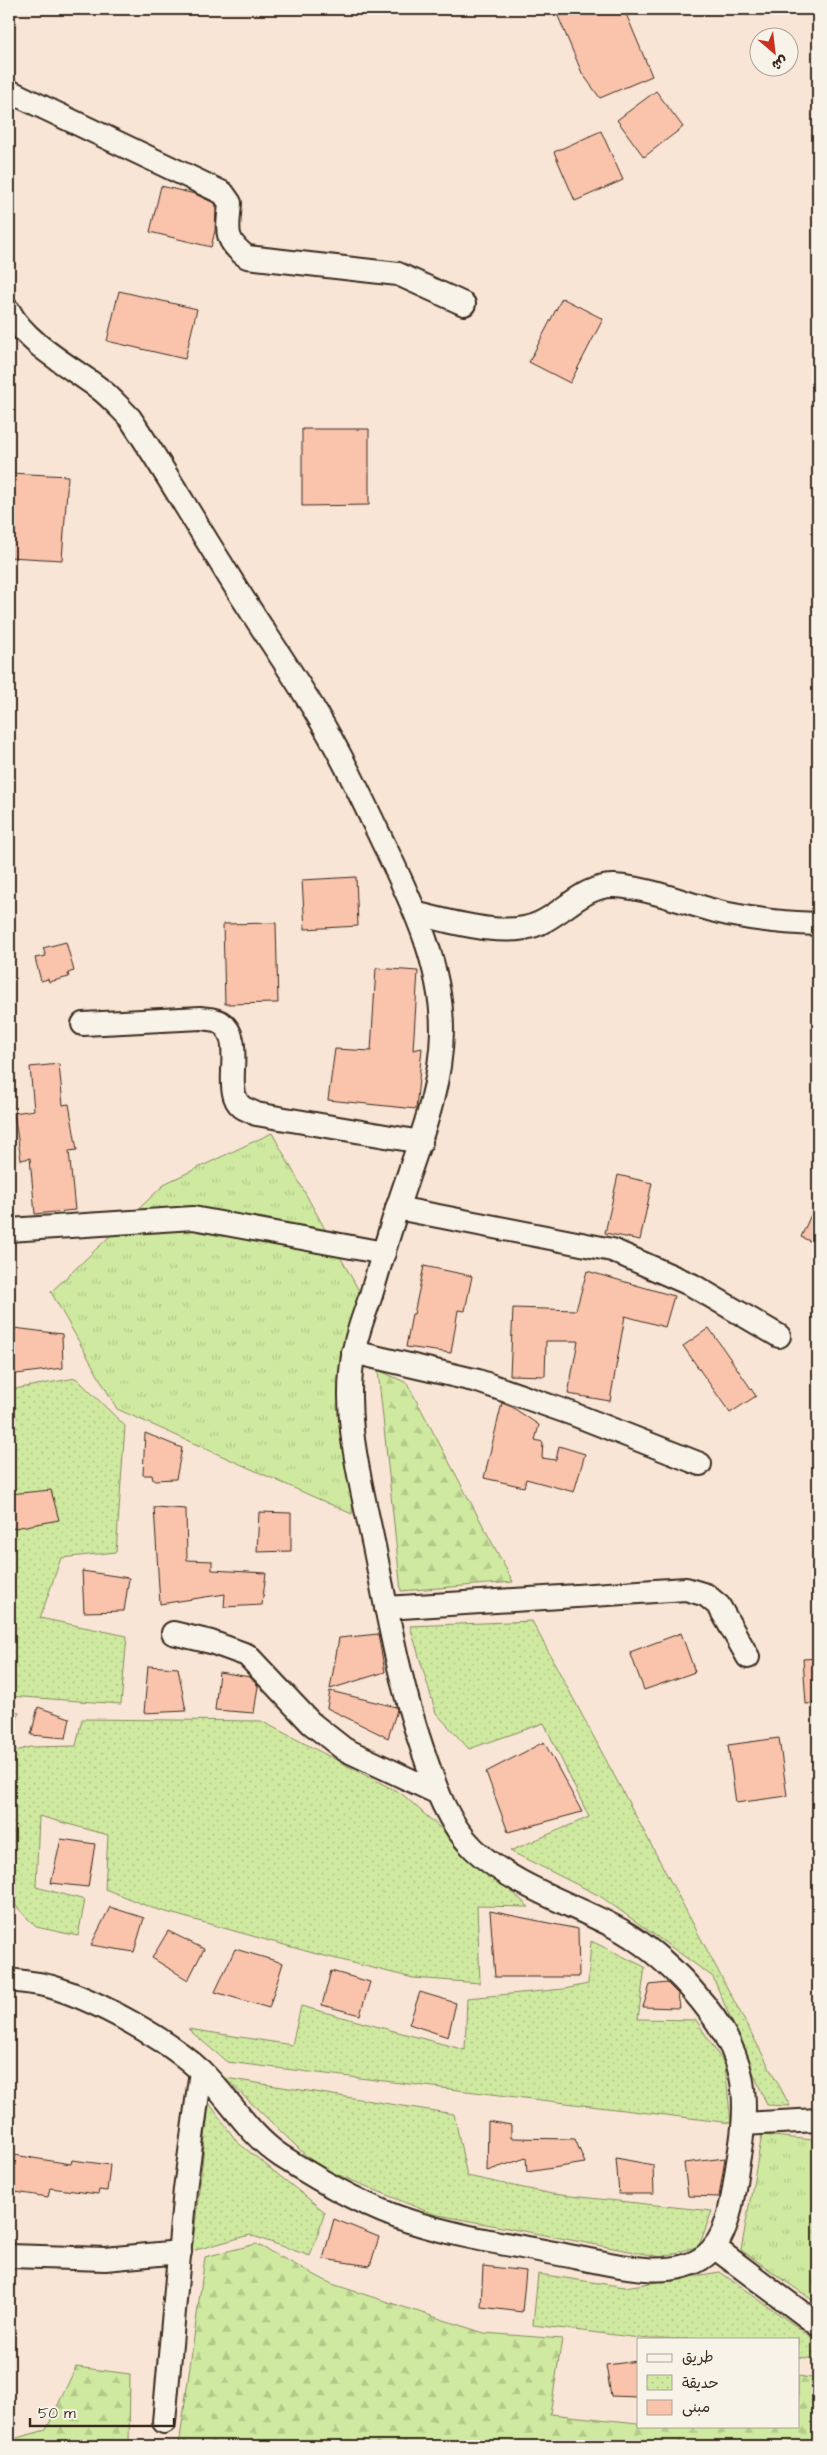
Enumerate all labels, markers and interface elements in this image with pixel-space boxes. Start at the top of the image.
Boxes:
north arrow [750,28,800,78]
text: ش [768,50,791,75]
legend [637,2338,800,2428]
text: طريق [682,2347,714,2368]
text: حديقة [682,2373,719,2394]
scale bar [30,2395,174,2427]
text: مبنى [682,2397,710,2418]
text: 50 m [38,2403,76,2424]

